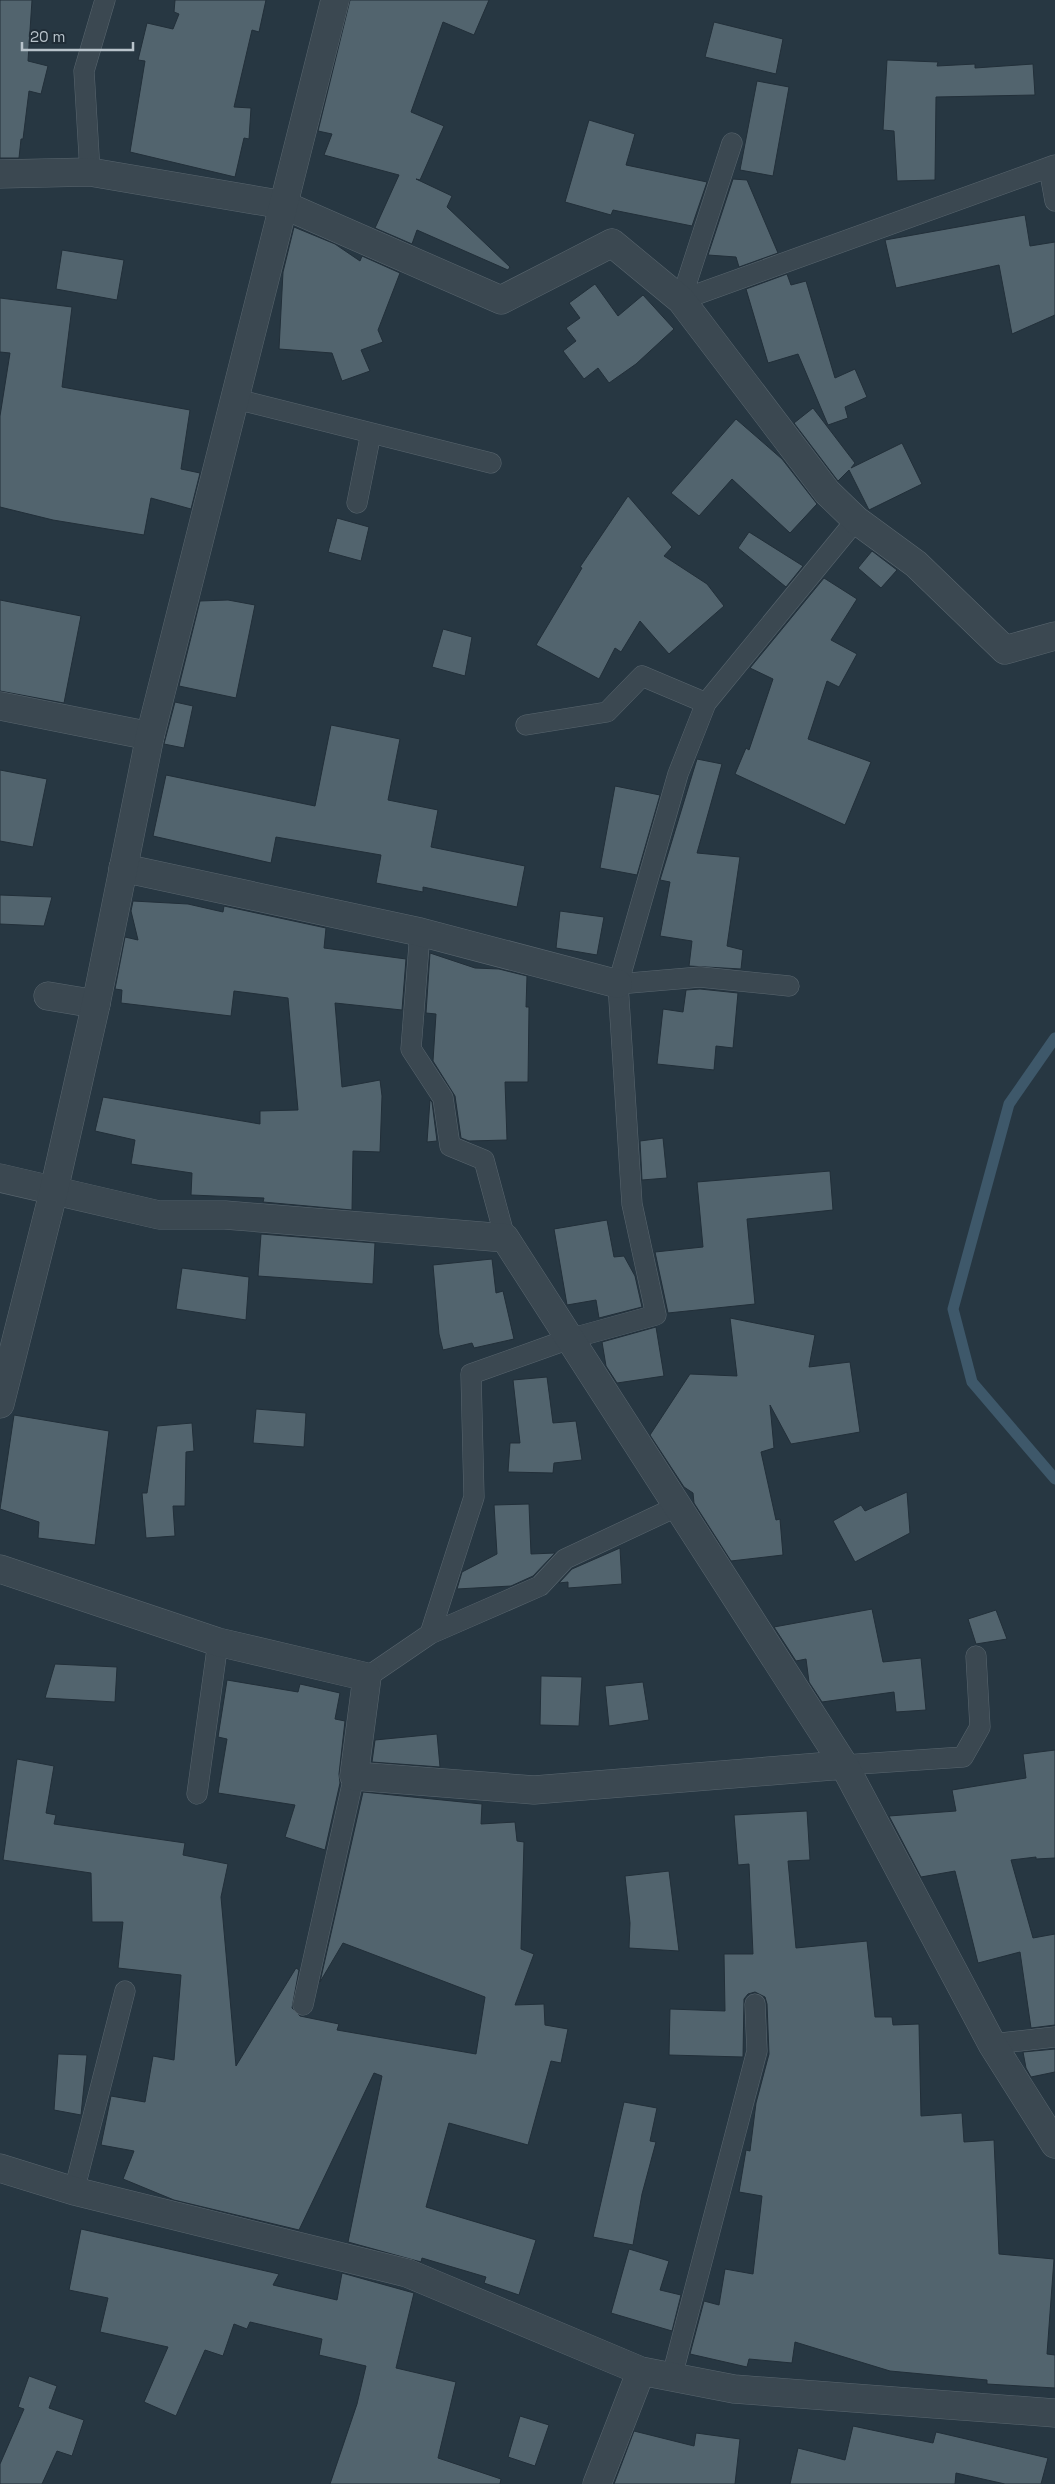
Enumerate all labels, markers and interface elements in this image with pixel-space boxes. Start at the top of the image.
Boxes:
scale bar [22,20,134,52]
text: 20 m [30,27,65,46]

